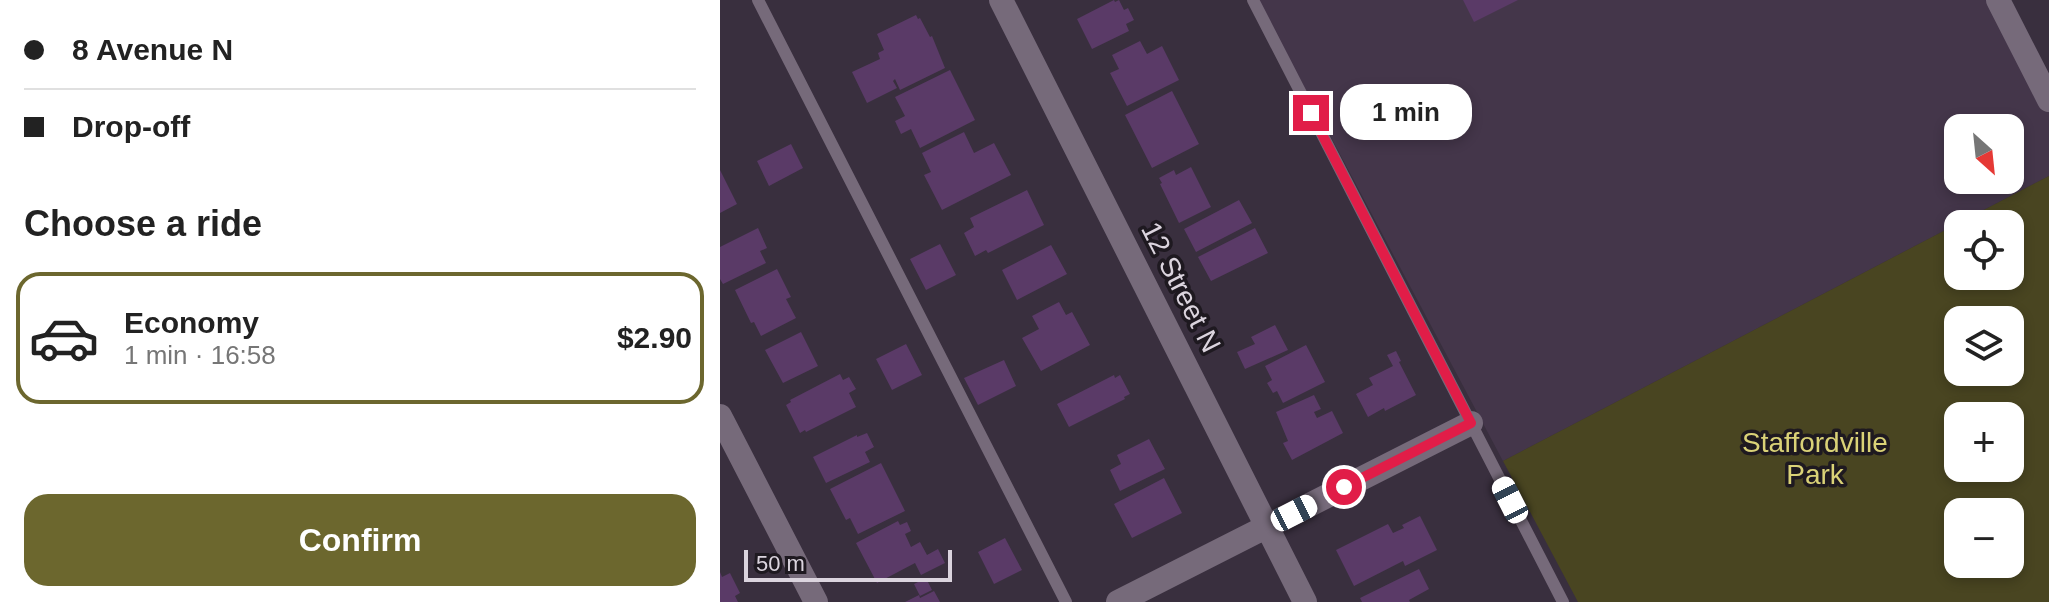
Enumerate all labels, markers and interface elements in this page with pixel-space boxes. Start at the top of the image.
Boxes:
text: 8 Avenue N [72,33,233,66]
callout: 1 min [1339,85,1471,141]
route end [1293,95,1329,131]
text: 1 min [1372,97,1440,127]
text: Drop-off [72,110,190,143]
north arrow [1944,114,2024,194]
map controls [1944,114,2024,578]
text: Choose a ride [24,203,262,244]
button: locate [1944,210,2024,290]
street label: 12 Street N [1135,217,1227,357]
icon: car [28,302,100,374]
text: Economy [124,306,259,339]
button: layers [1944,306,2024,386]
text: $2.90 [617,321,692,354]
text: 1 min · 16:58 [124,340,276,370]
button: + [1944,402,2024,482]
park label: Staffordville Park [1742,427,1888,490]
route start [1326,469,1362,505]
car [1488,473,1532,527]
car [1267,491,1321,535]
button: Confirm [24,494,696,586]
button: − [1944,498,2024,578]
scale bar [744,546,952,582]
text: 50 m [756,551,805,576]

